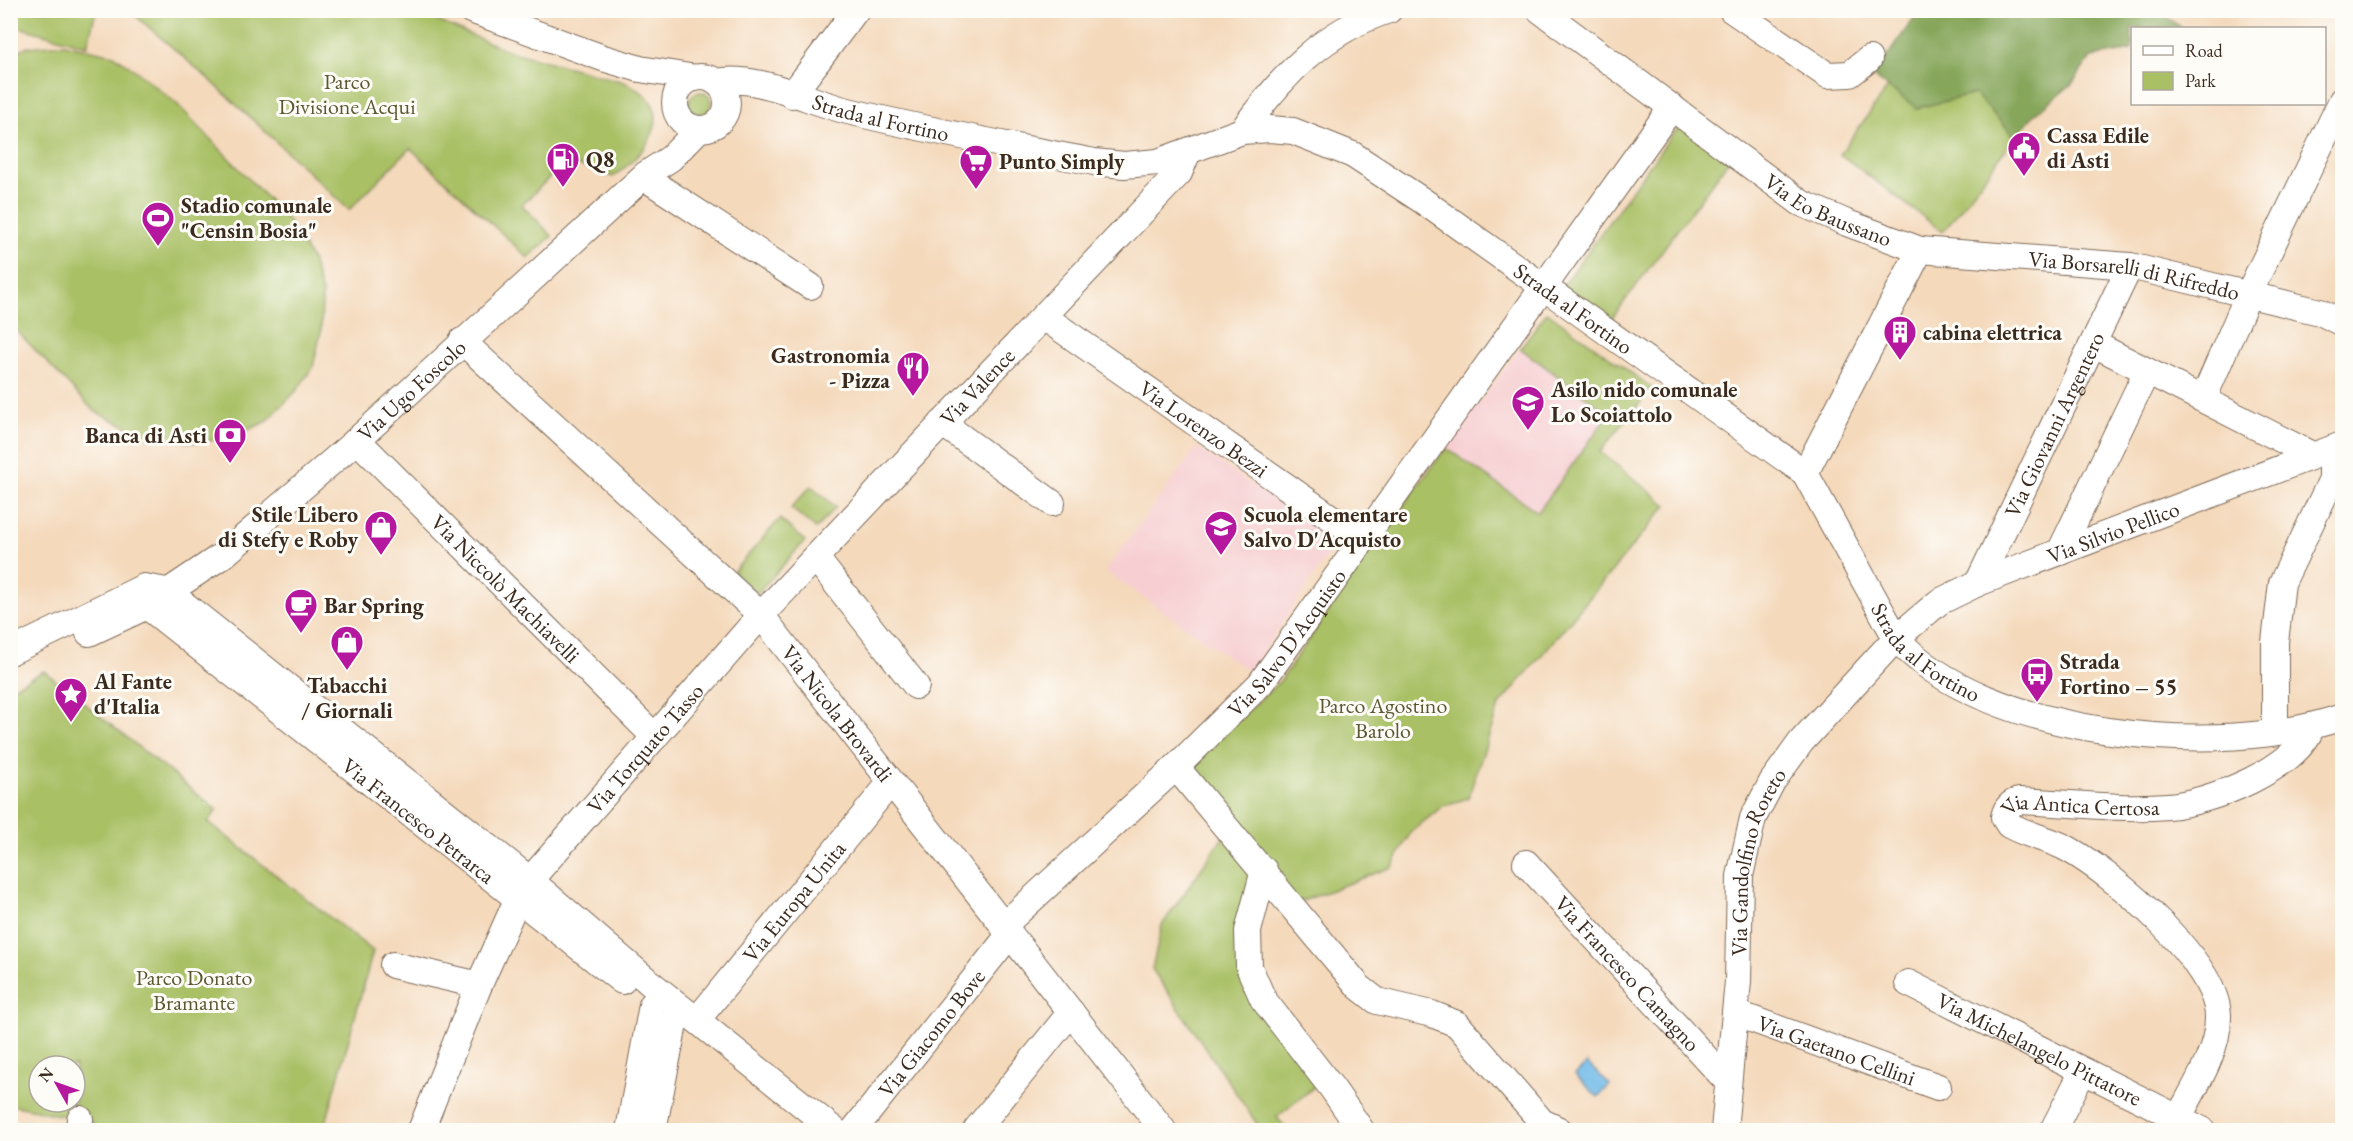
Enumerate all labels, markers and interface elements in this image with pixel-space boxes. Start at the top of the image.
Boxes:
legend [2131,27,2326,105]
text: Road [2185,39,2224,62]
park label: Parco Divisione Acqui [278,67,416,121]
text: Park [2185,69,2216,92]
street label: Strada al Fortino [809,87,952,148]
place label: Cassa Edile di Asti [2047,121,2149,175]
public building icon: Cassa Edile di Asti [2006,130,2042,177]
fuel station icon: Q8 [545,141,581,188]
supermarket icon: Punto Simply [958,143,994,190]
place label: Q8 [586,145,614,174]
place label: Punto Simply [999,147,1125,176]
street label: Via Eo Baussano [1759,166,1896,253]
place label: Stadio comunale "Censin Bosia" [181,191,332,245]
sports icon: Stadio comunale "Censin Bosia" [140,200,176,247]
street label: Via Borsarelli di Rifreddo [2027,244,2243,307]
street label: Strada al Fortino [1508,256,1639,361]
building icon: cabina elettrica [1882,314,1918,361]
place label: cabina elettrica [1923,318,2062,347]
street label: Via Giovanni Argentero [1997,327,2111,522]
street label: Via Ugo Foscolo [351,333,472,447]
place label: Gastronomia - Pizza [771,341,890,395]
street label: Via Valence [933,341,1021,432]
restaurant icon: Gastronomia - Pizza [895,350,931,397]
street label: Via Lorenzo Bezzi [1133,373,1274,484]
place label: Asilo nido comunale Lo Scoiattolo [1550,375,1738,429]
school or university icon: Asilo nido comunale Lo Scoiattolo [1510,384,1546,431]
bank icon: Banca di Asti [212,417,248,464]
place label: Banca di Asti [85,421,208,450]
street label: Via Silvio Pellico [2043,494,2183,570]
place label: Stile Libero di Stefy e Roby [218,500,358,554]
place label: Scuola elementare Salvo D'Acquisto [1244,500,1407,554]
street label: Via Niccolò Machiavelli [425,507,587,669]
shop icon: Stile Libero di Stefy e Roby [363,509,399,556]
school or university icon: Scuola elementare Salvo D'Acquisto [1203,509,1239,556]
street label: Via Salvo D'Acquisto [1221,562,1353,723]
cafe icon: Bar Spring [283,587,319,634]
place label: Bar Spring [324,591,425,620]
street label: Strada al Fortino [1865,597,1985,708]
shop icon: Tabacchi / Giornali [329,624,365,671]
street label: Via Nicola Brovardi [775,639,900,788]
place label: Strada Fortino – 55 [2060,647,2177,701]
bus stop icon: Strada Fortino – 55 [2019,656,2055,703]
place label: Al Fante d'Italia [93,667,172,721]
place label: Tabacchi / Giornali [301,671,393,725]
place icon: Al Fante d'Italia [53,676,89,723]
street label: Via Torquato Tasso [580,677,710,820]
park label: Parco Agostino Barolo [1319,691,1447,745]
street label: Via Francesco Petrarca [336,751,501,890]
street label: Via Gandolfino Roreto [1724,761,1792,956]
street label: Via Antica Certosa [1993,787,2160,822]
street label: Via Europa Unita [736,835,852,968]
street label: Via Francesco Camagno [1548,889,1707,1058]
park label: Parco Donato Bramante [136,963,252,1017]
street label: Via Giacomo Bove [871,963,991,1103]
street label: Via Michelangelo Pittatore [1932,985,2147,1112]
street label: Via Gaetano Cellini [1753,1008,1919,1092]
north arrow [27,1054,87,1114]
text: N [34,1063,58,1086]

